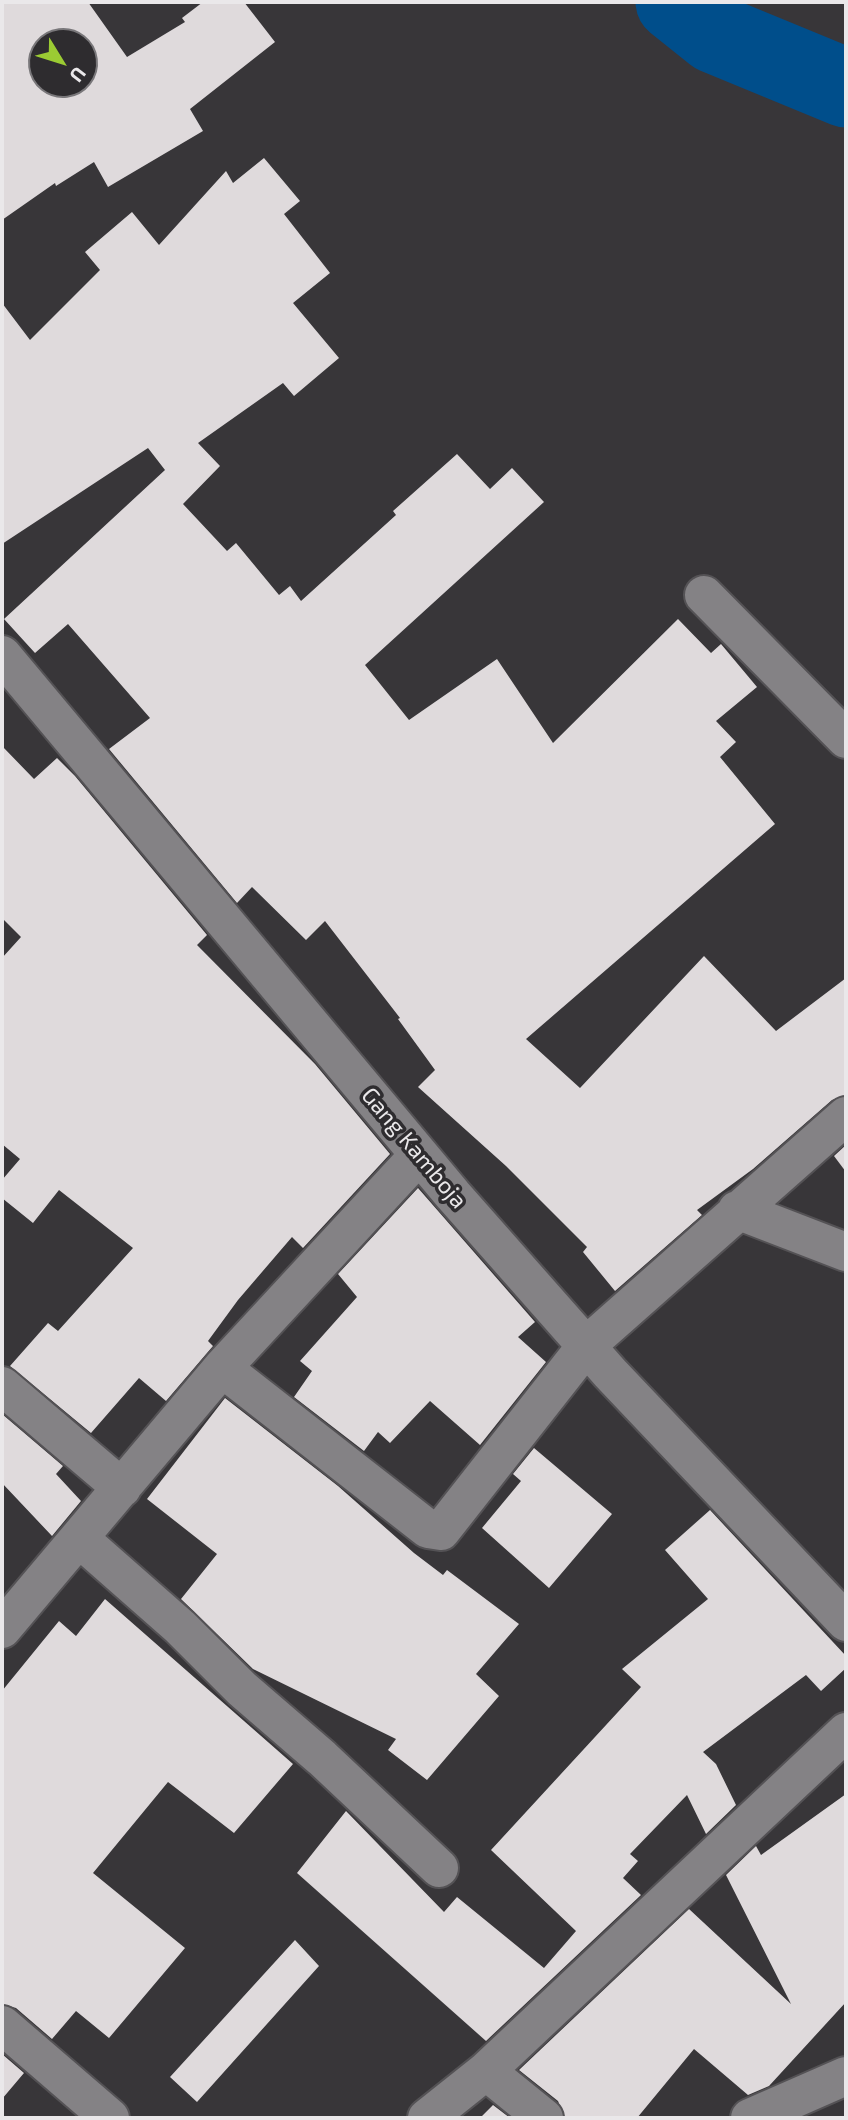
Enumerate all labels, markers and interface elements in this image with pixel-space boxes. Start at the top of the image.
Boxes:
north arrow [28,28,98,98]
text: U [65,63,91,87]
street label: Gang Kamboja [355,1082,473,1214]

